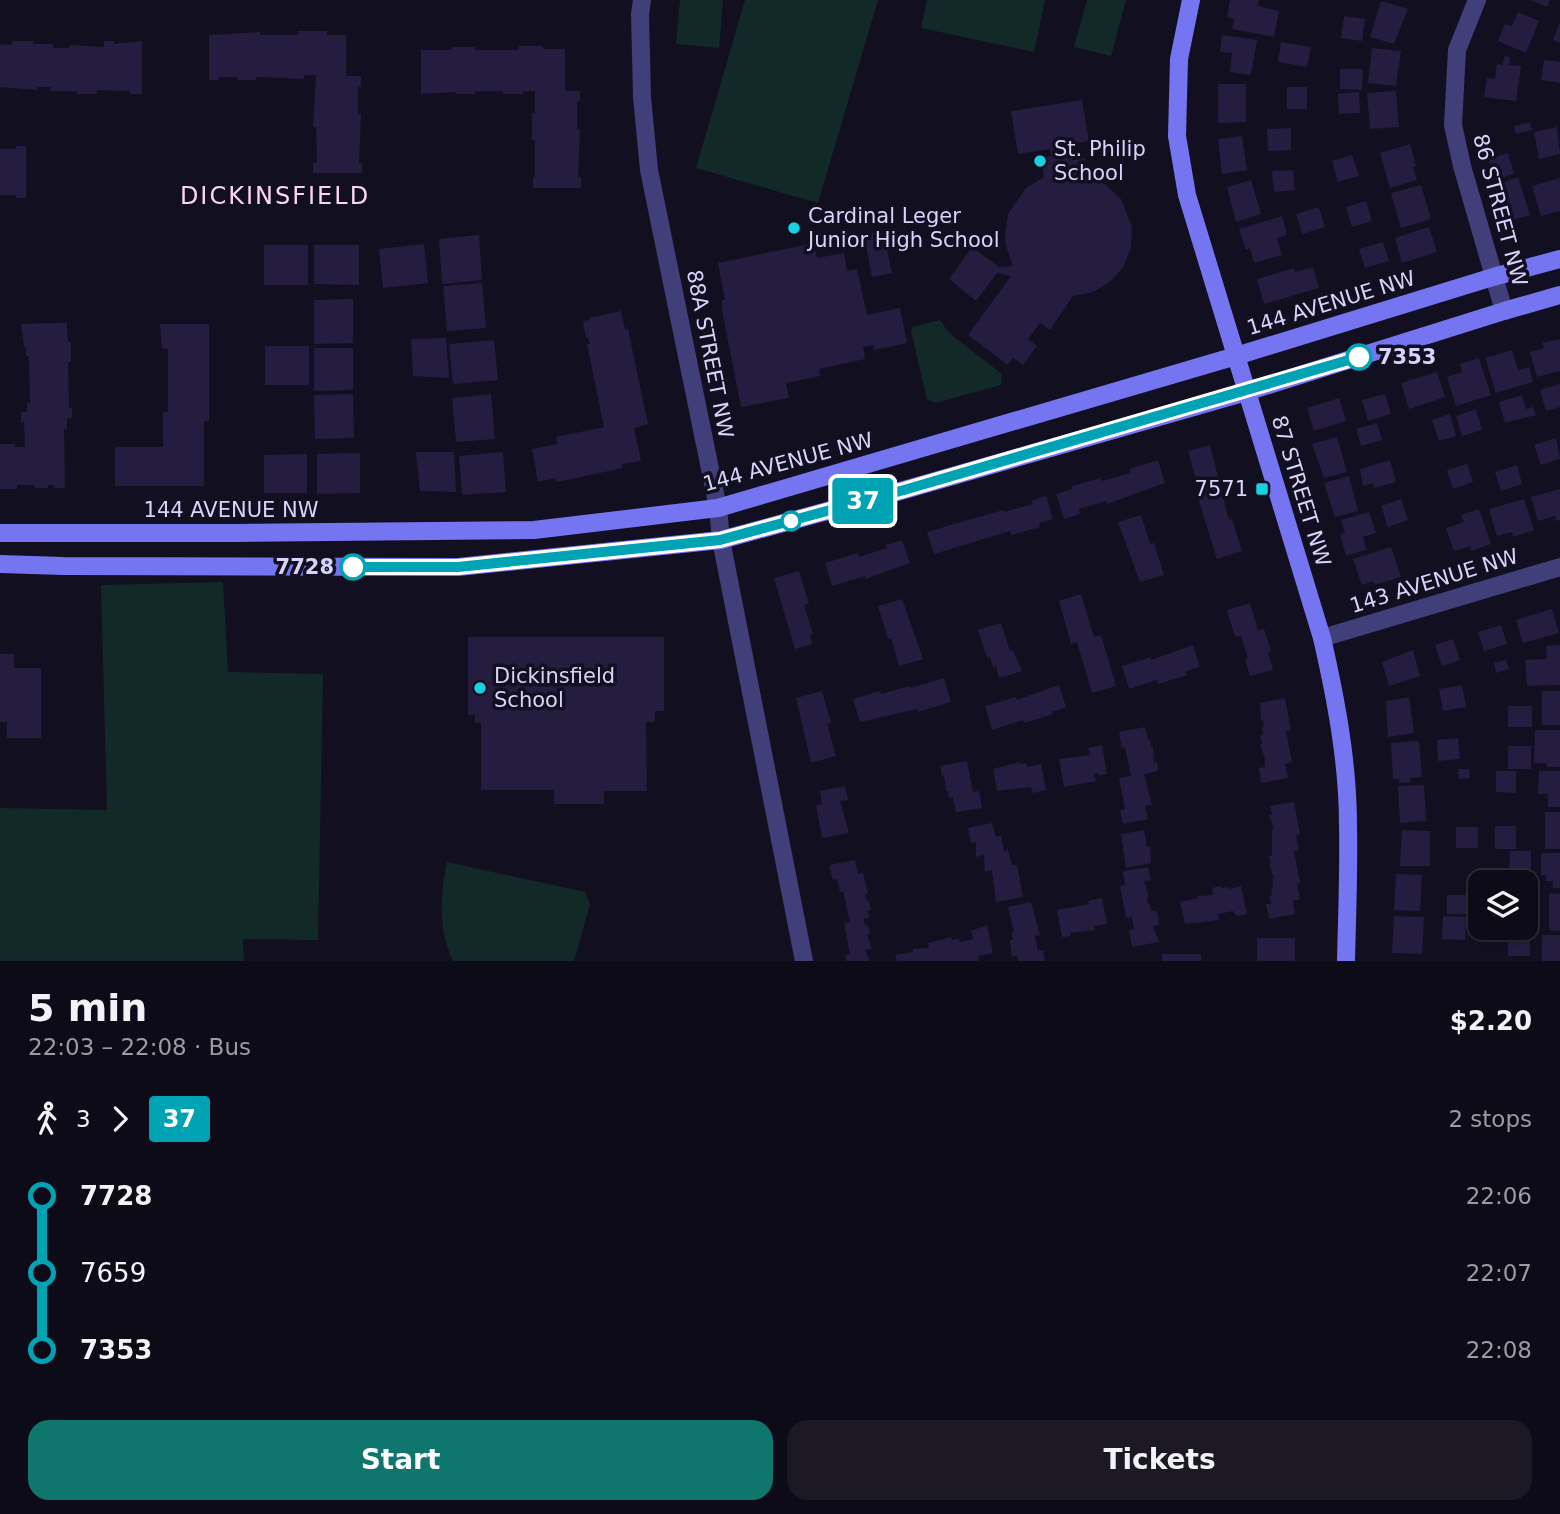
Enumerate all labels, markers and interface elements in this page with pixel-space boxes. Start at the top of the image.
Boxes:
street label: 86 STREET NW [1468,131,1532,289]
place label: St. Philip School [1054,137,1146,185]
marker: St. Philip School [1032,153,1048,169]
district label: DICKINSFIELD [180,182,370,210]
place label: Cardinal Leger Junior High School [806,204,999,252]
marker: Cardinal Leger Junior High School [786,220,802,236]
street label: 144 AVENUE NW [1244,266,1418,340]
street label: 88A STREET NW [682,268,738,440]
marker: 7353 [1346,344,1372,370]
place label: 7353 [1378,345,1436,369]
street label: 87 STREET NW [1267,413,1335,570]
street label: 144 AVENUE NW [700,428,876,496]
place label: 7571 [1195,477,1248,501]
line badge: 37 [832,478,894,524]
marker: 7571 [1254,481,1270,497]
text: 37 [846,487,880,515]
street label: 144 AVENUE NW [144,498,319,522]
unlabelled marker [781,511,801,531]
street label: 143 AVENUE NW [1347,544,1521,618]
marker: 7728 [340,554,366,580]
place label: 7728 [276,555,334,579]
place label: Dickinsfield School [494,664,615,712]
marker: Dickinsfield School [472,680,488,696]
map controls [1468,870,1538,940]
button: layers [1468,870,1538,940]
text: 5 min [28,986,147,1030]
text: $2.20 [1450,1006,1532,1036]
text: 22:03 – 22:08 · Bus [28,1034,251,1060]
icon: walk [28,1100,66,1138]
icon: forward [101,1100,139,1138]
text: 37 [163,1105,196,1133]
text: 3 [76,1106,91,1132]
text: 2 stops [1448,1106,1532,1132]
text: 7728 [80,1181,152,1211]
text: 22:06 [1466,1183,1532,1209]
text: 7659 [80,1258,146,1288]
text: 22:07 [1466,1260,1532,1286]
text: 7353 [80,1335,152,1365]
text: 22:08 [1466,1337,1532,1363]
button: Start [28,1420,773,1500]
button: Tickets [787,1420,1532,1500]

